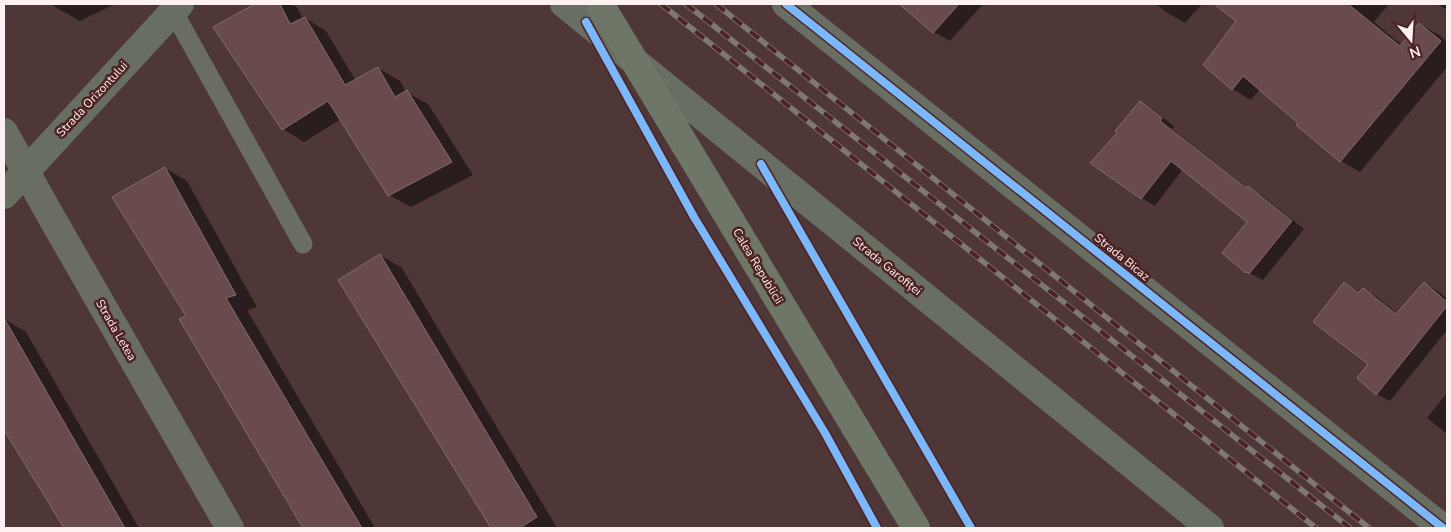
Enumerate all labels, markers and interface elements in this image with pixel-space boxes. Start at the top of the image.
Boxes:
north arrow [1386,15,1436,65]
text: N [1407,41,1423,63]
street label: Strada Orizontului [53,58,131,140]
street label: Calea Republicii [729,225,787,307]
street label: Strada Bicaz [1091,230,1153,285]
street label: Strada Garofiței [849,233,925,299]
street label: Strada Letea [92,296,140,364]

